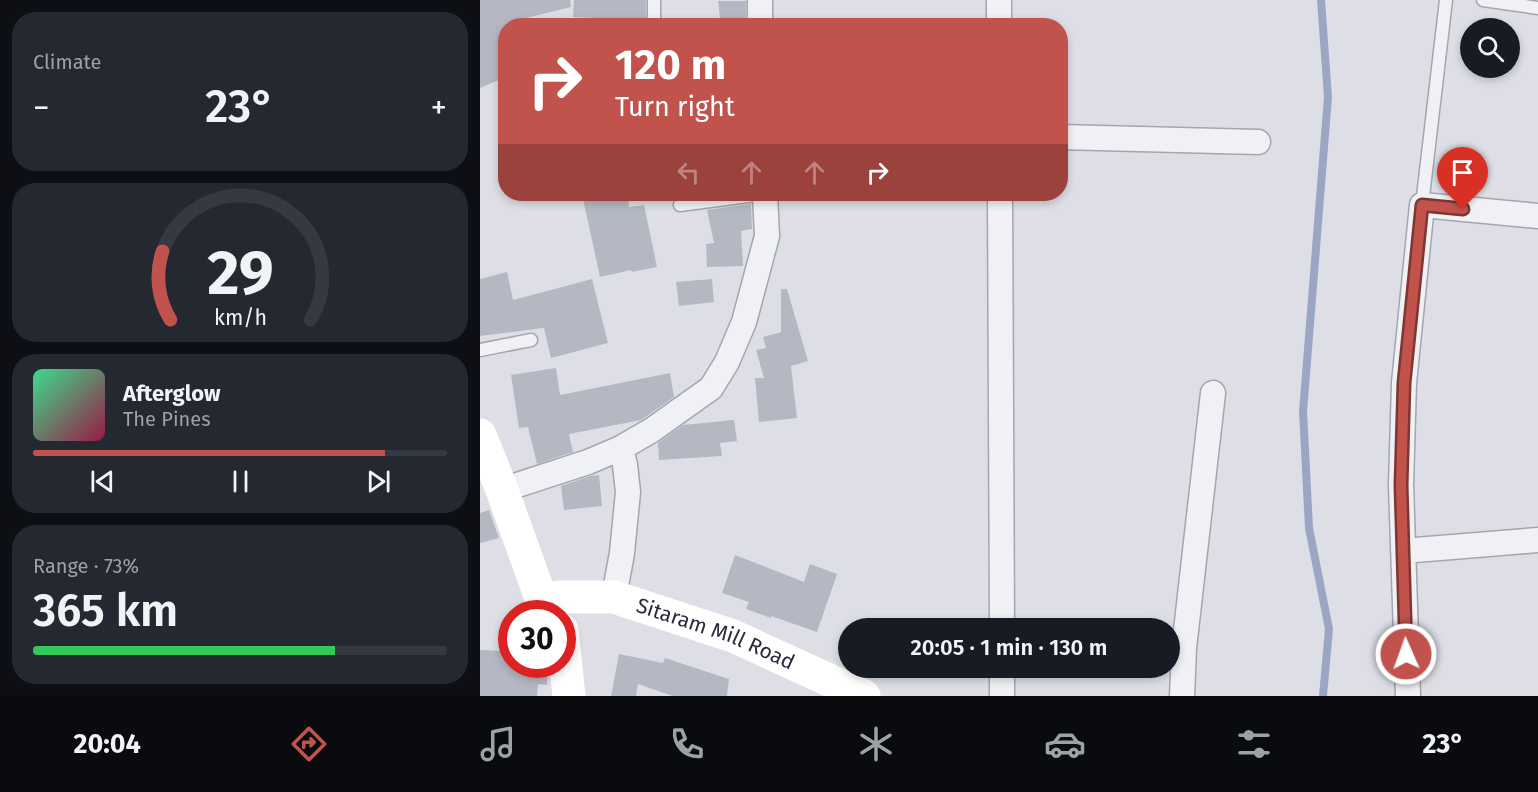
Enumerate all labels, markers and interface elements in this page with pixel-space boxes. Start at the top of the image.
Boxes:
map controls [1460,18,1520,78]
button: search [1460,18,1520,78]
text: 120 m [615,40,726,90]
icon: right [516,42,594,120]
text: Climate [33,50,101,74]
text: 23° [205,80,275,134]
text: − [33,88,50,128]
text: + [431,88,447,128]
text: Turn right [615,91,735,123]
pin [1437,147,1488,209]
icon: left [672,156,705,189]
icon: ahead [735,156,768,189]
icon: ahead [798,156,831,189]
icon: right [861,156,894,189]
icon: arrive [1446,156,1479,189]
text: 29 [207,236,273,311]
text: km/h [213,305,267,331]
text: Afterglow [123,380,220,407]
text: The Pines [123,407,210,431]
icon: previous [86,465,119,498]
icon: pause [224,465,257,498]
icon: next [362,465,395,498]
text: Range · 73% [33,554,139,578]
text: 365 km [33,584,178,638]
street label: Sitaram Mill Road [633,592,799,675]
speed limit sign: 30 [498,600,576,678]
position arrow [1374,622,1438,686]
text: 20:05 · 1 min · 130 m [911,634,1107,661]
icon: directions [288,723,330,765]
icon: music [477,723,519,765]
icon: phone [666,723,708,765]
icon: climate [855,723,897,765]
icon: car [1044,723,1086,765]
icon: filters [1233,723,1275,765]
text: 20:04 [74,728,141,760]
text: 23° [1423,728,1464,760]

